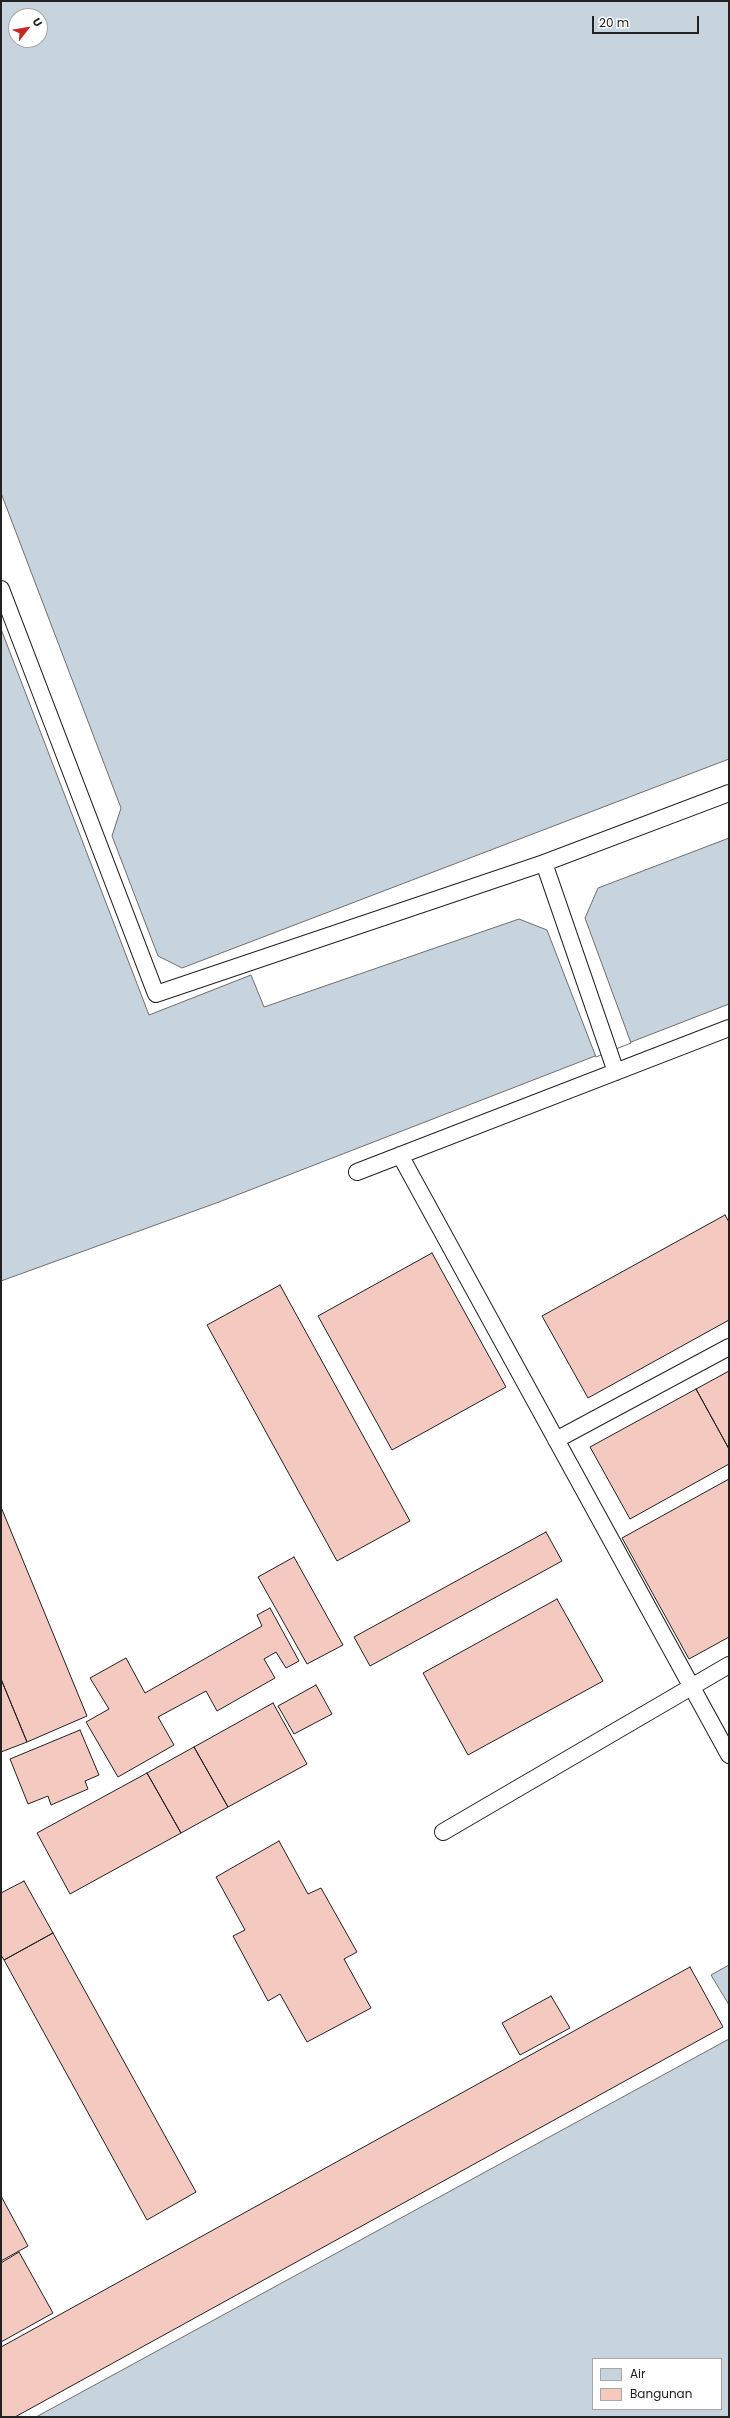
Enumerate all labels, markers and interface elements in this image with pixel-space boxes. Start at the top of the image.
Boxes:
north arrow [8,8,48,48]
scale bar [594,8,701,34]
text: 20 m [599,14,629,31]
text: U [29,15,46,30]
legend [592,2358,722,2410]
text: Air [630,2365,646,2382]
text: Bangunan [630,2385,692,2402]

